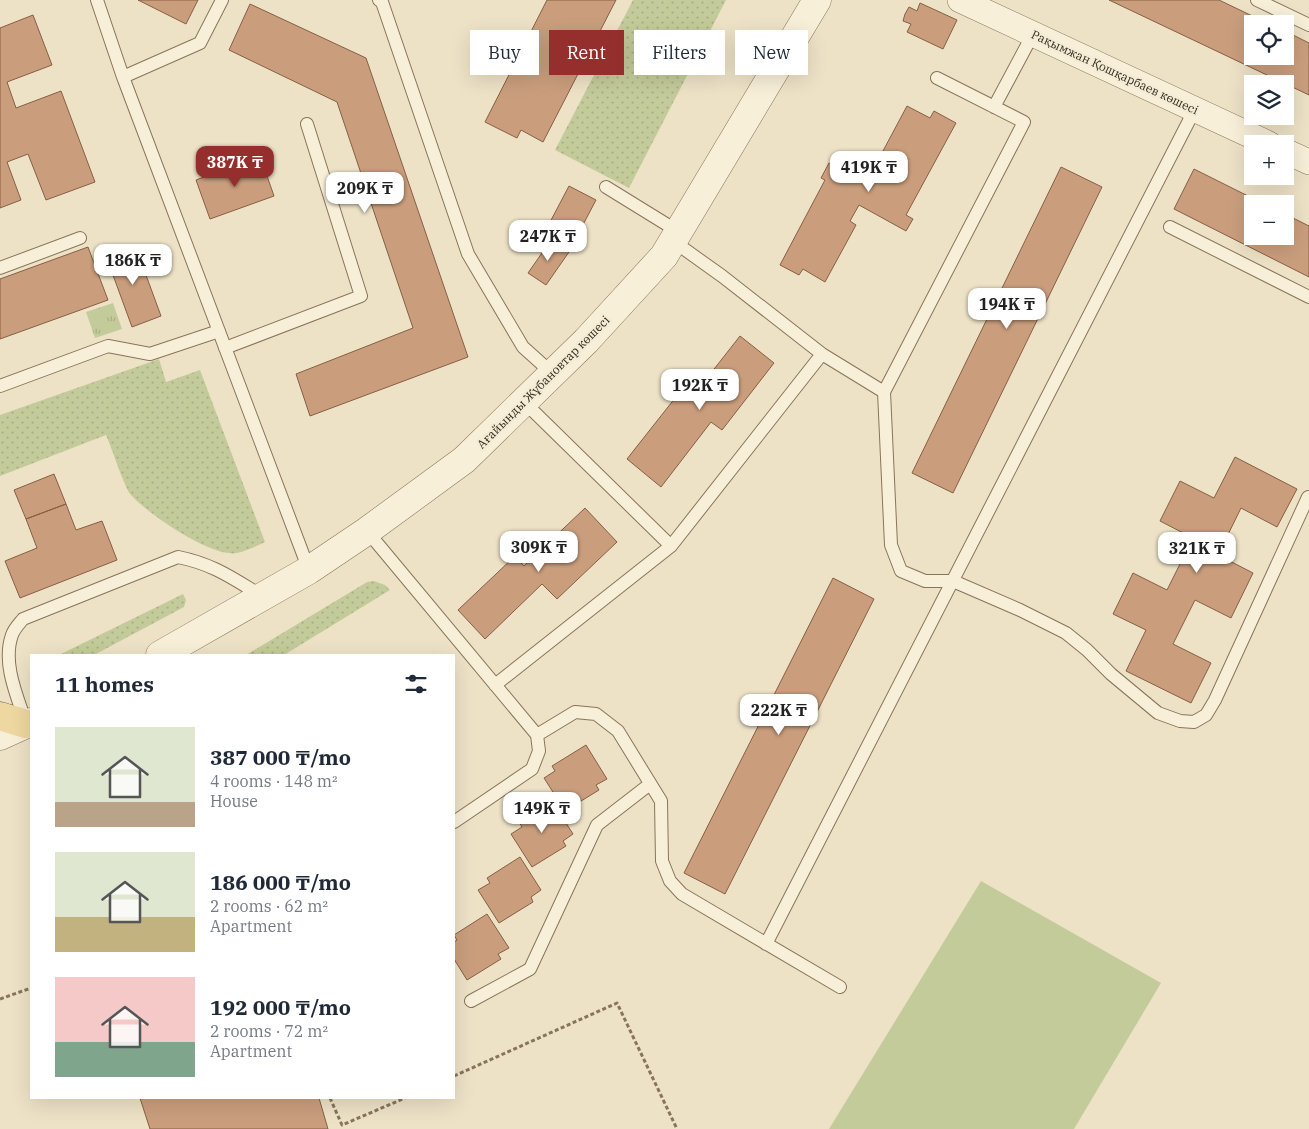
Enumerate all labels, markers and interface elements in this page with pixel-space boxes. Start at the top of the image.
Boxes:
map controls [1244,15,1294,245]
button: locate [1244,15,1294,65]
street label: Рақымжан Қошқарбаев көшесі [1029,27,1201,117]
chip: Buy [470,30,539,75]
chip: Rent [549,30,624,75]
chip: Filters [634,30,725,75]
chip: New [735,30,808,75]
button: layers [1244,75,1294,125]
button: + [1244,135,1294,185]
pin: 387K ₸ [194,146,276,188]
pin: 419K ₸ [828,150,910,193]
text: 387K ₸ [207,152,263,172]
text: 419K ₸ [841,157,897,177]
pin: 209K ₸ [324,172,406,214]
text: 209K ₸ [337,178,393,198]
button: − [1244,195,1294,245]
pin: 247K ₸ [507,220,589,262]
text: 247K ₸ [520,226,576,246]
pin: 186K ₸ [92,244,174,286]
text: 186K ₸ [105,250,161,270]
pin: 194K ₸ [966,288,1048,330]
text: 194K ₸ [979,294,1035,314]
street label: Ағайынды Жұбановтар көшесі [473,312,613,452]
pin: 192K ₸ [659,368,741,411]
text: 192K ₸ [672,375,728,395]
pin: 309K ₸ [498,530,580,573]
pin: 321K ₸ [1156,532,1238,574]
text: 309K ₸ [511,537,567,557]
text: 321K ₸ [1169,538,1225,558]
text: 11 homes [55,670,154,698]
icon: filters [402,670,430,698]
pin: 222K ₸ [738,694,820,736]
text: 222K ₸ [751,700,807,720]
text: 387 000 ₸/mo [210,743,351,771]
icon: home [95,747,155,807]
text: 4 rooms · 148 m² [210,771,338,791]
text: House [210,791,258,811]
pin: 149K ₸ [501,792,583,834]
text: 149K ₸ [514,798,570,818]
text: 186 000 ₸/mo [210,868,351,896]
icon: home [95,872,155,932]
text: 2 rooms · 62 m² [210,896,328,916]
text: Apartment [210,916,292,936]
text: 192 000 ₸/mo [210,993,351,1021]
icon: home [95,997,155,1057]
text: 2 rooms · 72 m² [210,1021,328,1041]
text: Apartment [210,1041,292,1061]

